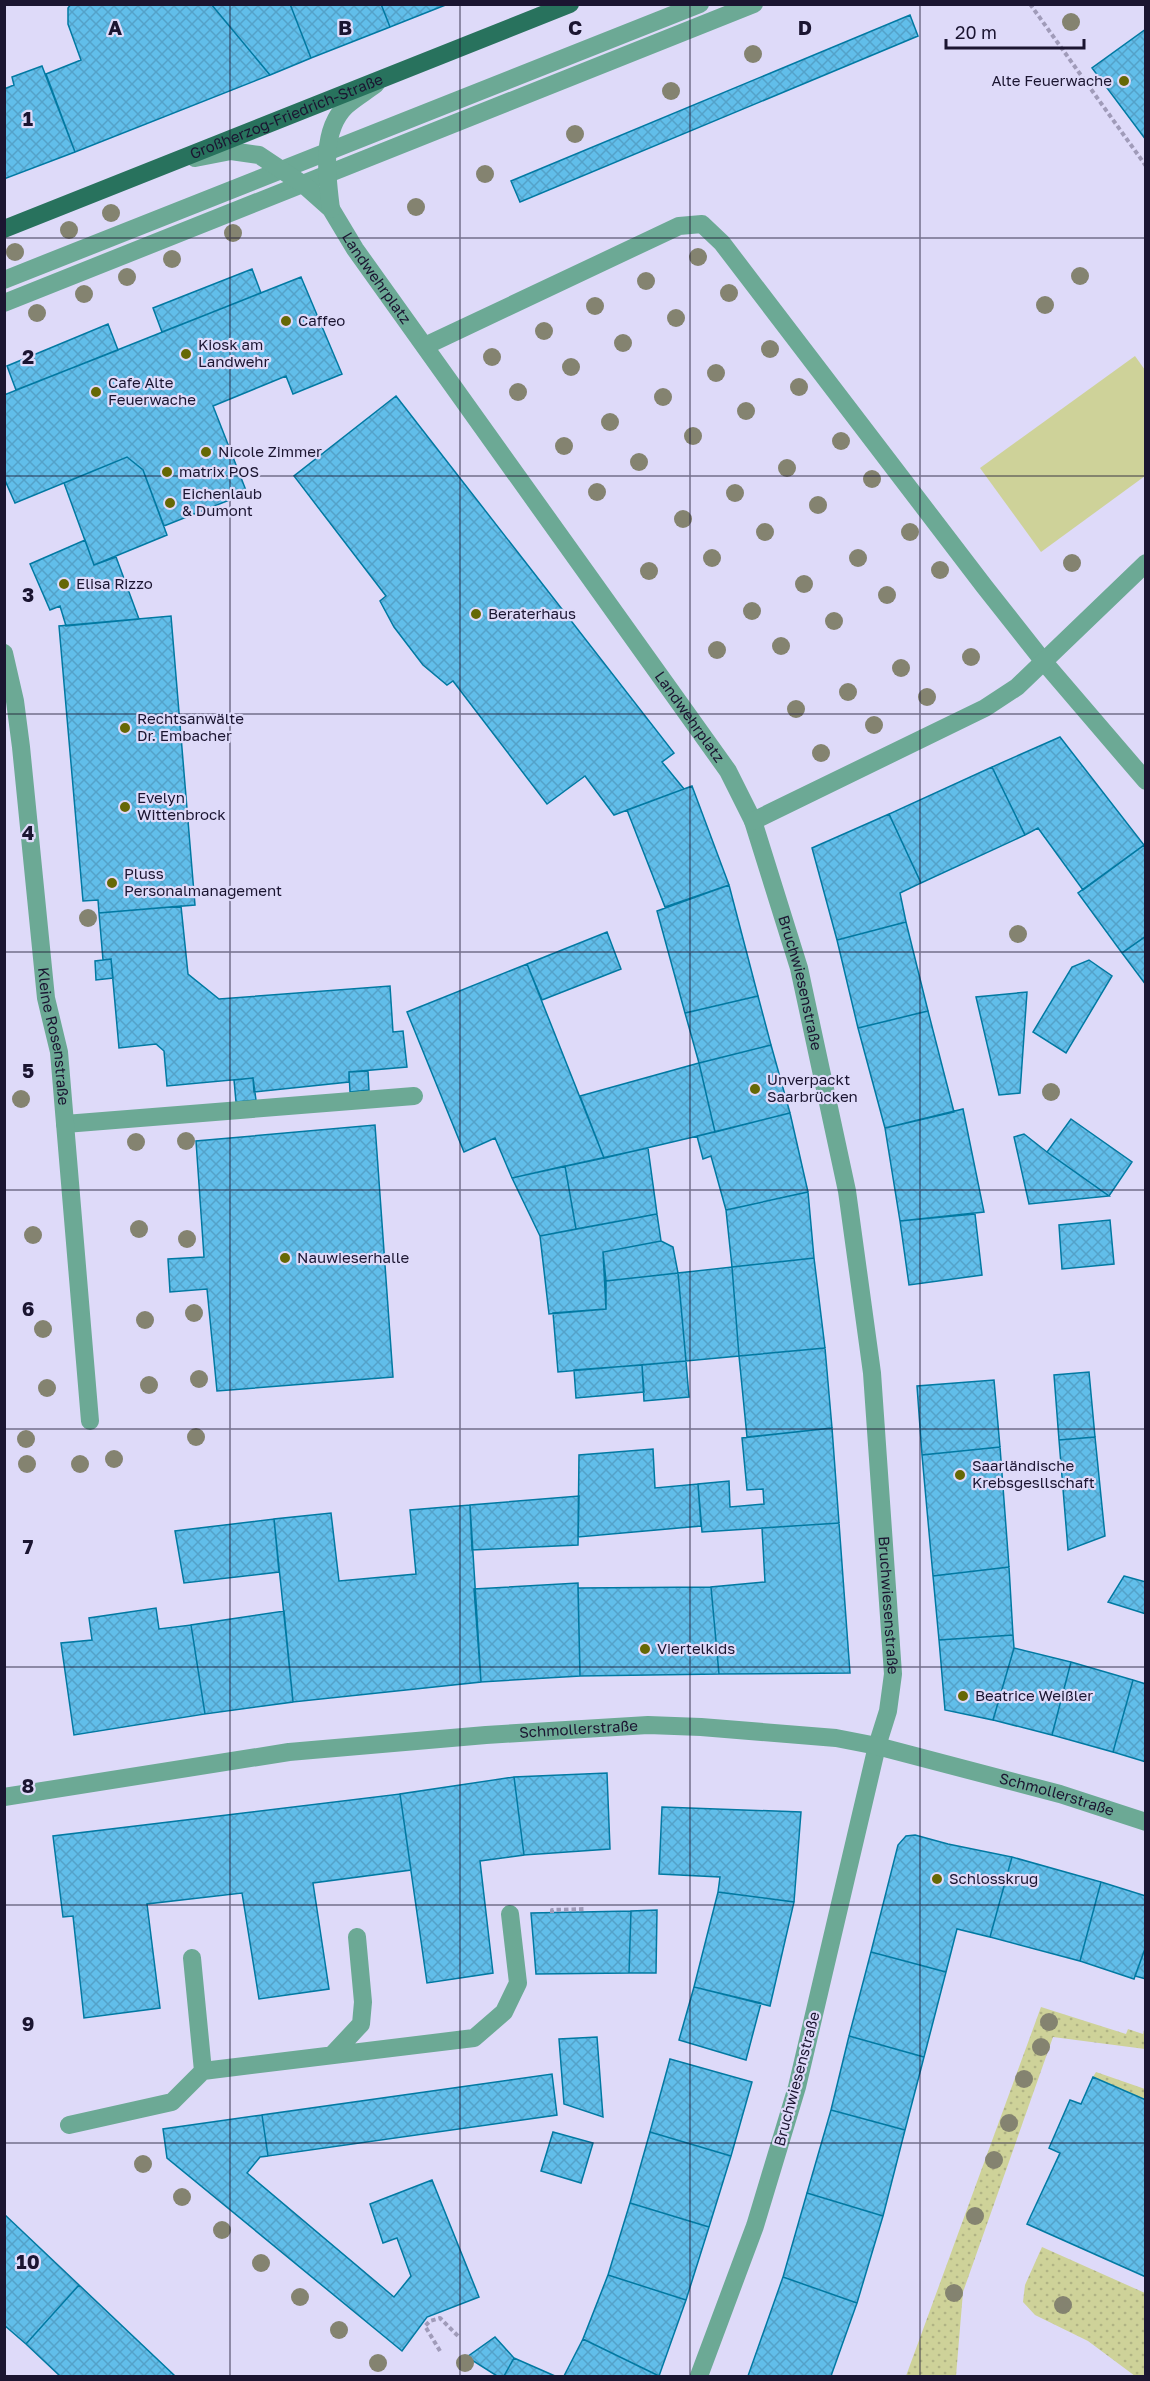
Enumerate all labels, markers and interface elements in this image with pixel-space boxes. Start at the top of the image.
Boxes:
scale bar [946,12,1084,50]
text: A [108,15,122,39]
text: B [338,15,352,39]
text: C [568,15,582,39]
text: D [798,15,812,39]
text: 20 m [955,21,997,43]
street label: Großherzog-Friedrich-Straße [187,69,386,162]
place label: Alte Feuerwache [991,71,1112,89]
marker: Alte Feuerwache [1117,74,1131,88]
text: 1 [23,106,33,130]
street label: Landwehrplatz [339,229,416,327]
place label: Caffeo [298,311,345,329]
marker: Caffeo [279,314,293,328]
place label: Kiosk am Landwehr [198,335,270,370]
text: 2 [22,344,34,368]
marker: Kiosk am Landwehr [179,347,193,361]
place label: Cafe Alte Feuerwache [108,373,196,408]
marker: Cafe Alte Feuerwache [89,385,103,399]
place label: Nicole Zimmer [218,442,322,460]
marker: Nicole Zimmer [199,445,213,459]
place label: matrix POS [179,462,259,480]
marker: matrix POS [160,465,174,479]
place label: Eichenlaub & Dumont [182,484,262,519]
marker: Eichenlaub & Dumont [163,496,177,510]
place label: Elisa Rizzo [76,574,153,592]
marker: Elisa Rizzo [57,577,71,591]
text: 3 [22,582,34,606]
place label: Beraterhaus [488,604,576,622]
marker: Beraterhaus [469,607,483,621]
street label: Landwehrplatz [652,667,729,766]
place label: Rechtsanwälte Dr. Embacher [137,709,244,744]
marker: Rechtsanwälte Dr. Embacher [118,721,132,735]
place label: Evelyn Wittenbrock [137,788,226,823]
marker: Evelyn Wittenbrock [118,800,132,814]
text: 4 [22,820,34,844]
place label: Pluss Personalmanagement [124,864,282,899]
marker: Pluss Personalmanagement [105,876,119,890]
street label: Bruchwiesenstraße [775,913,827,1052]
street label: Kleine Rosenstraße [35,966,73,1106]
text: 5 [22,1058,34,1082]
place label: Unverpackt Saarbrücken [767,1070,858,1105]
marker: Unverpackt Saarbrücken [748,1082,762,1096]
place label: Nauwieserhalle [297,1248,409,1266]
marker: Nauwieserhalle [278,1251,292,1265]
text: 6 [22,1296,34,1320]
place label: Saarländische Krebsgesllschaft [972,1456,1095,1491]
marker: Saarländische Krebsgesllschaft [953,1468,967,1482]
text: 7 [23,1534,34,1558]
street label: Bruchwiesenstraße [875,1535,903,1675]
place label: Viertelkids [657,1639,735,1657]
marker: Viertelkids [638,1642,652,1656]
place label: Beatrice Weißler [975,1686,1093,1704]
marker: Beatrice Weißler [956,1689,970,1703]
street label: Schmollerstraße [519,1716,639,1741]
street label: Schmollerstraße [998,1768,1117,1819]
text: 8 [22,1773,34,1797]
place label: Schlosskrug [949,1869,1038,1887]
marker: Schlosskrug [930,1872,944,1886]
street label: Bruchwiesenstraße [769,2009,823,2148]
text: 9 [22,2011,34,2035]
text: 10 [16,2249,40,2273]

